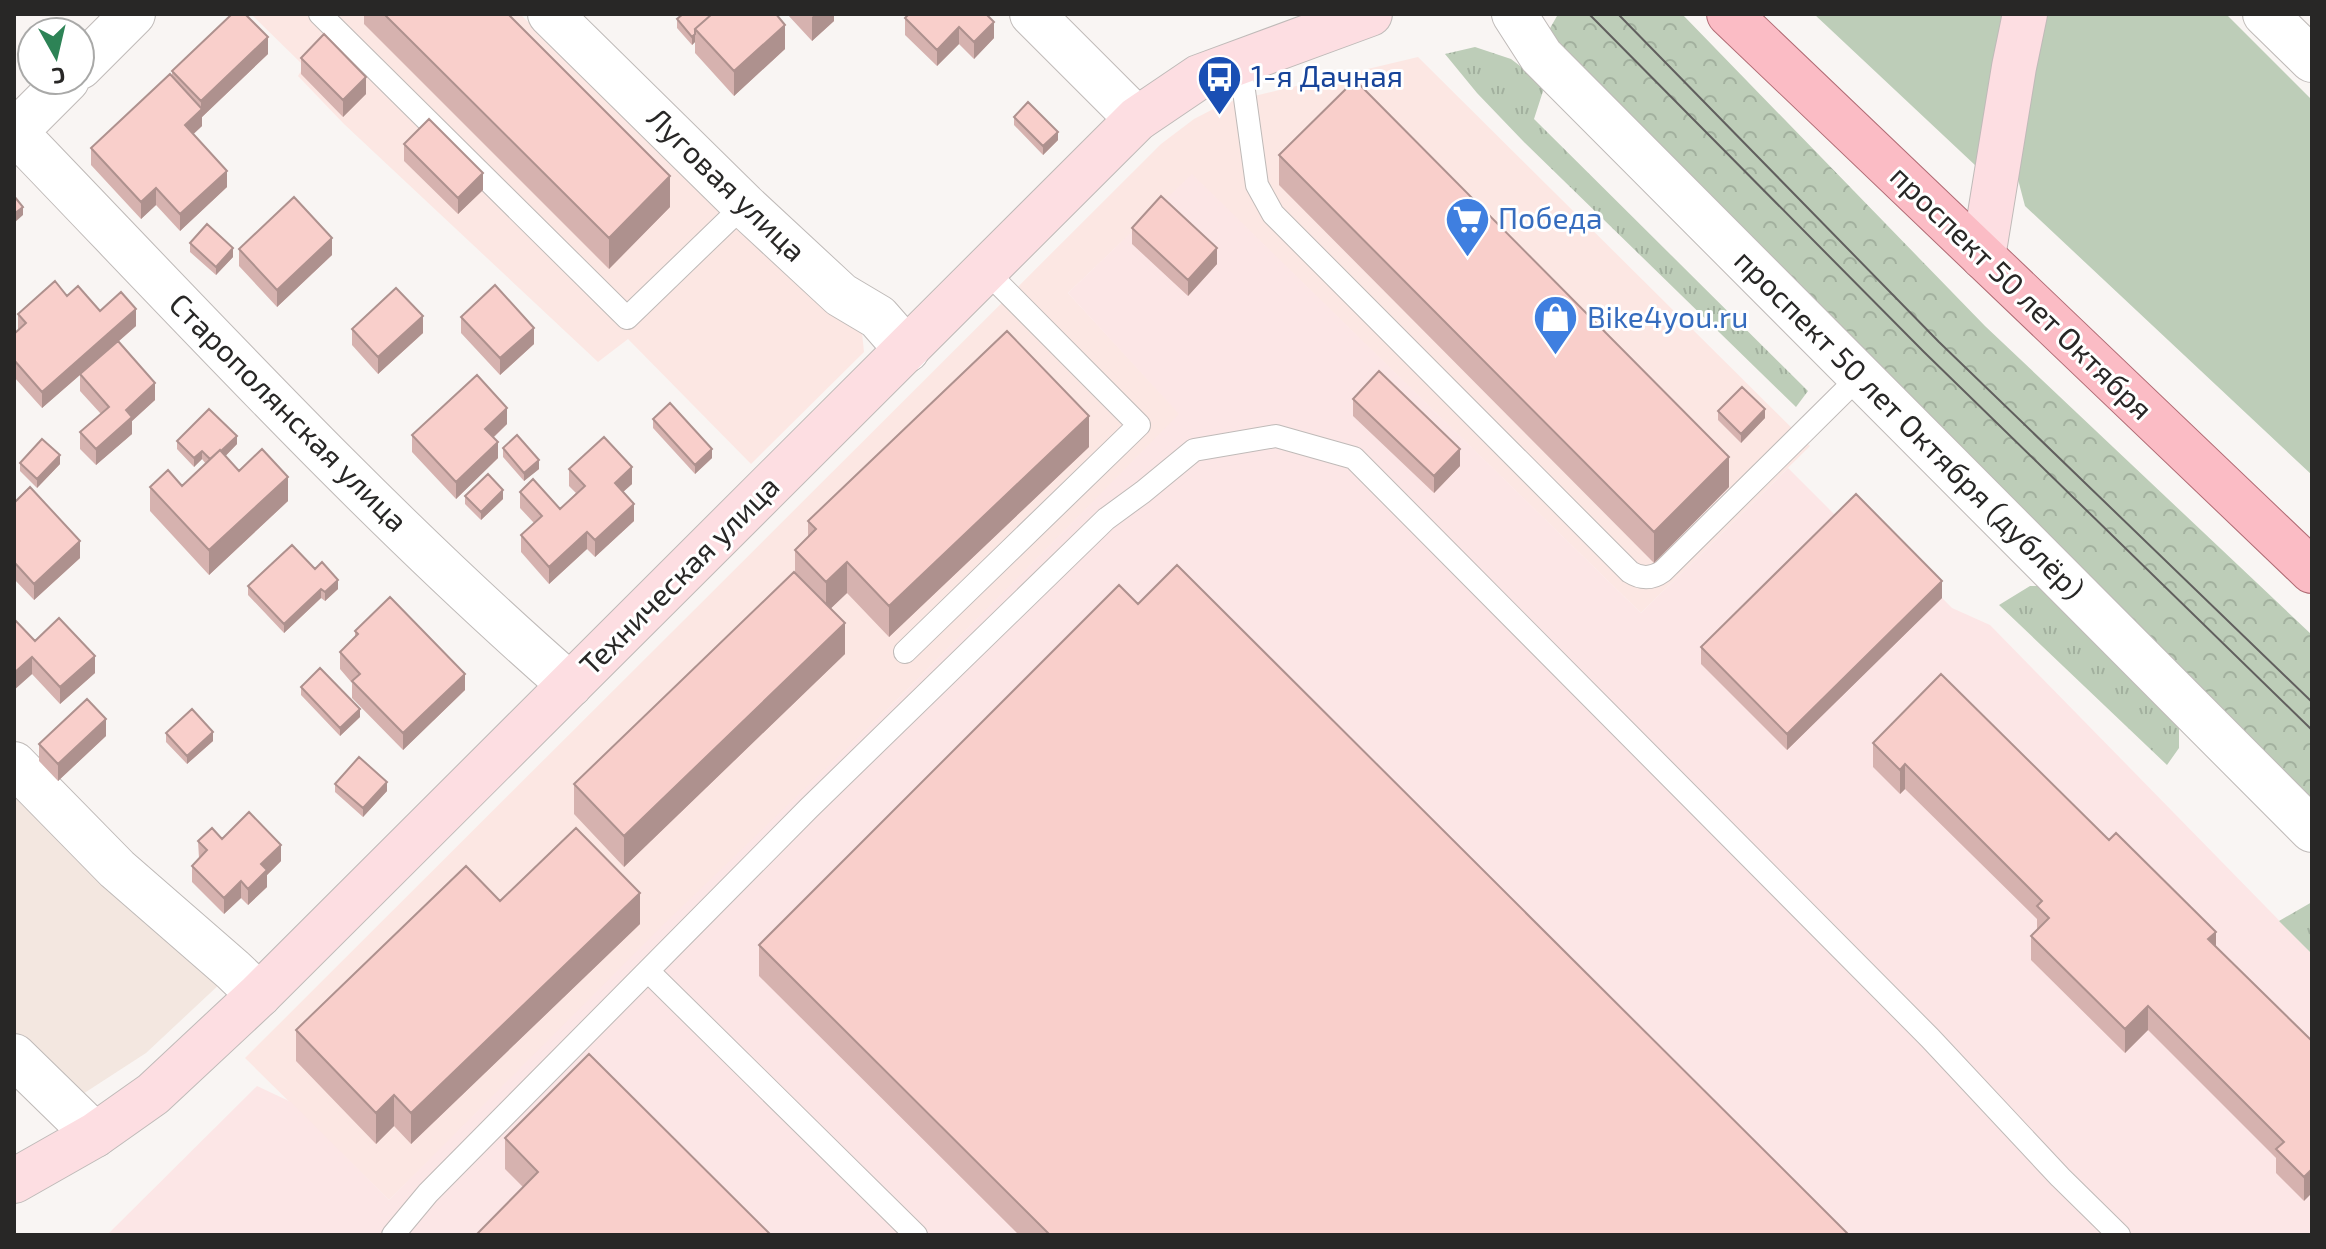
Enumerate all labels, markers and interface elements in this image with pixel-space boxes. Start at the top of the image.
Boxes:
north arrow [16,16,96,96]
bus stop icon: 1-я Дачная [1196,53,1244,116]
place label: 1-я Дачная [1251,57,1403,93]
text: С [51,63,67,91]
street label: Луговая улица [640,99,814,269]
street label: проспект 50 лет Октября [1884,157,2161,426]
supermarket icon: Победа [1443,195,1491,258]
place label: Победа [1498,199,1603,235]
street label: проспект 50 лет Октября (дублёр) [1727,241,2093,607]
street label: Старополянская улица [162,285,416,539]
shop icon: Bike4you.ru [1532,294,1580,357]
place label: Bike4you.ru [1587,298,1748,334]
street label: Техническая улица [571,467,786,682]

